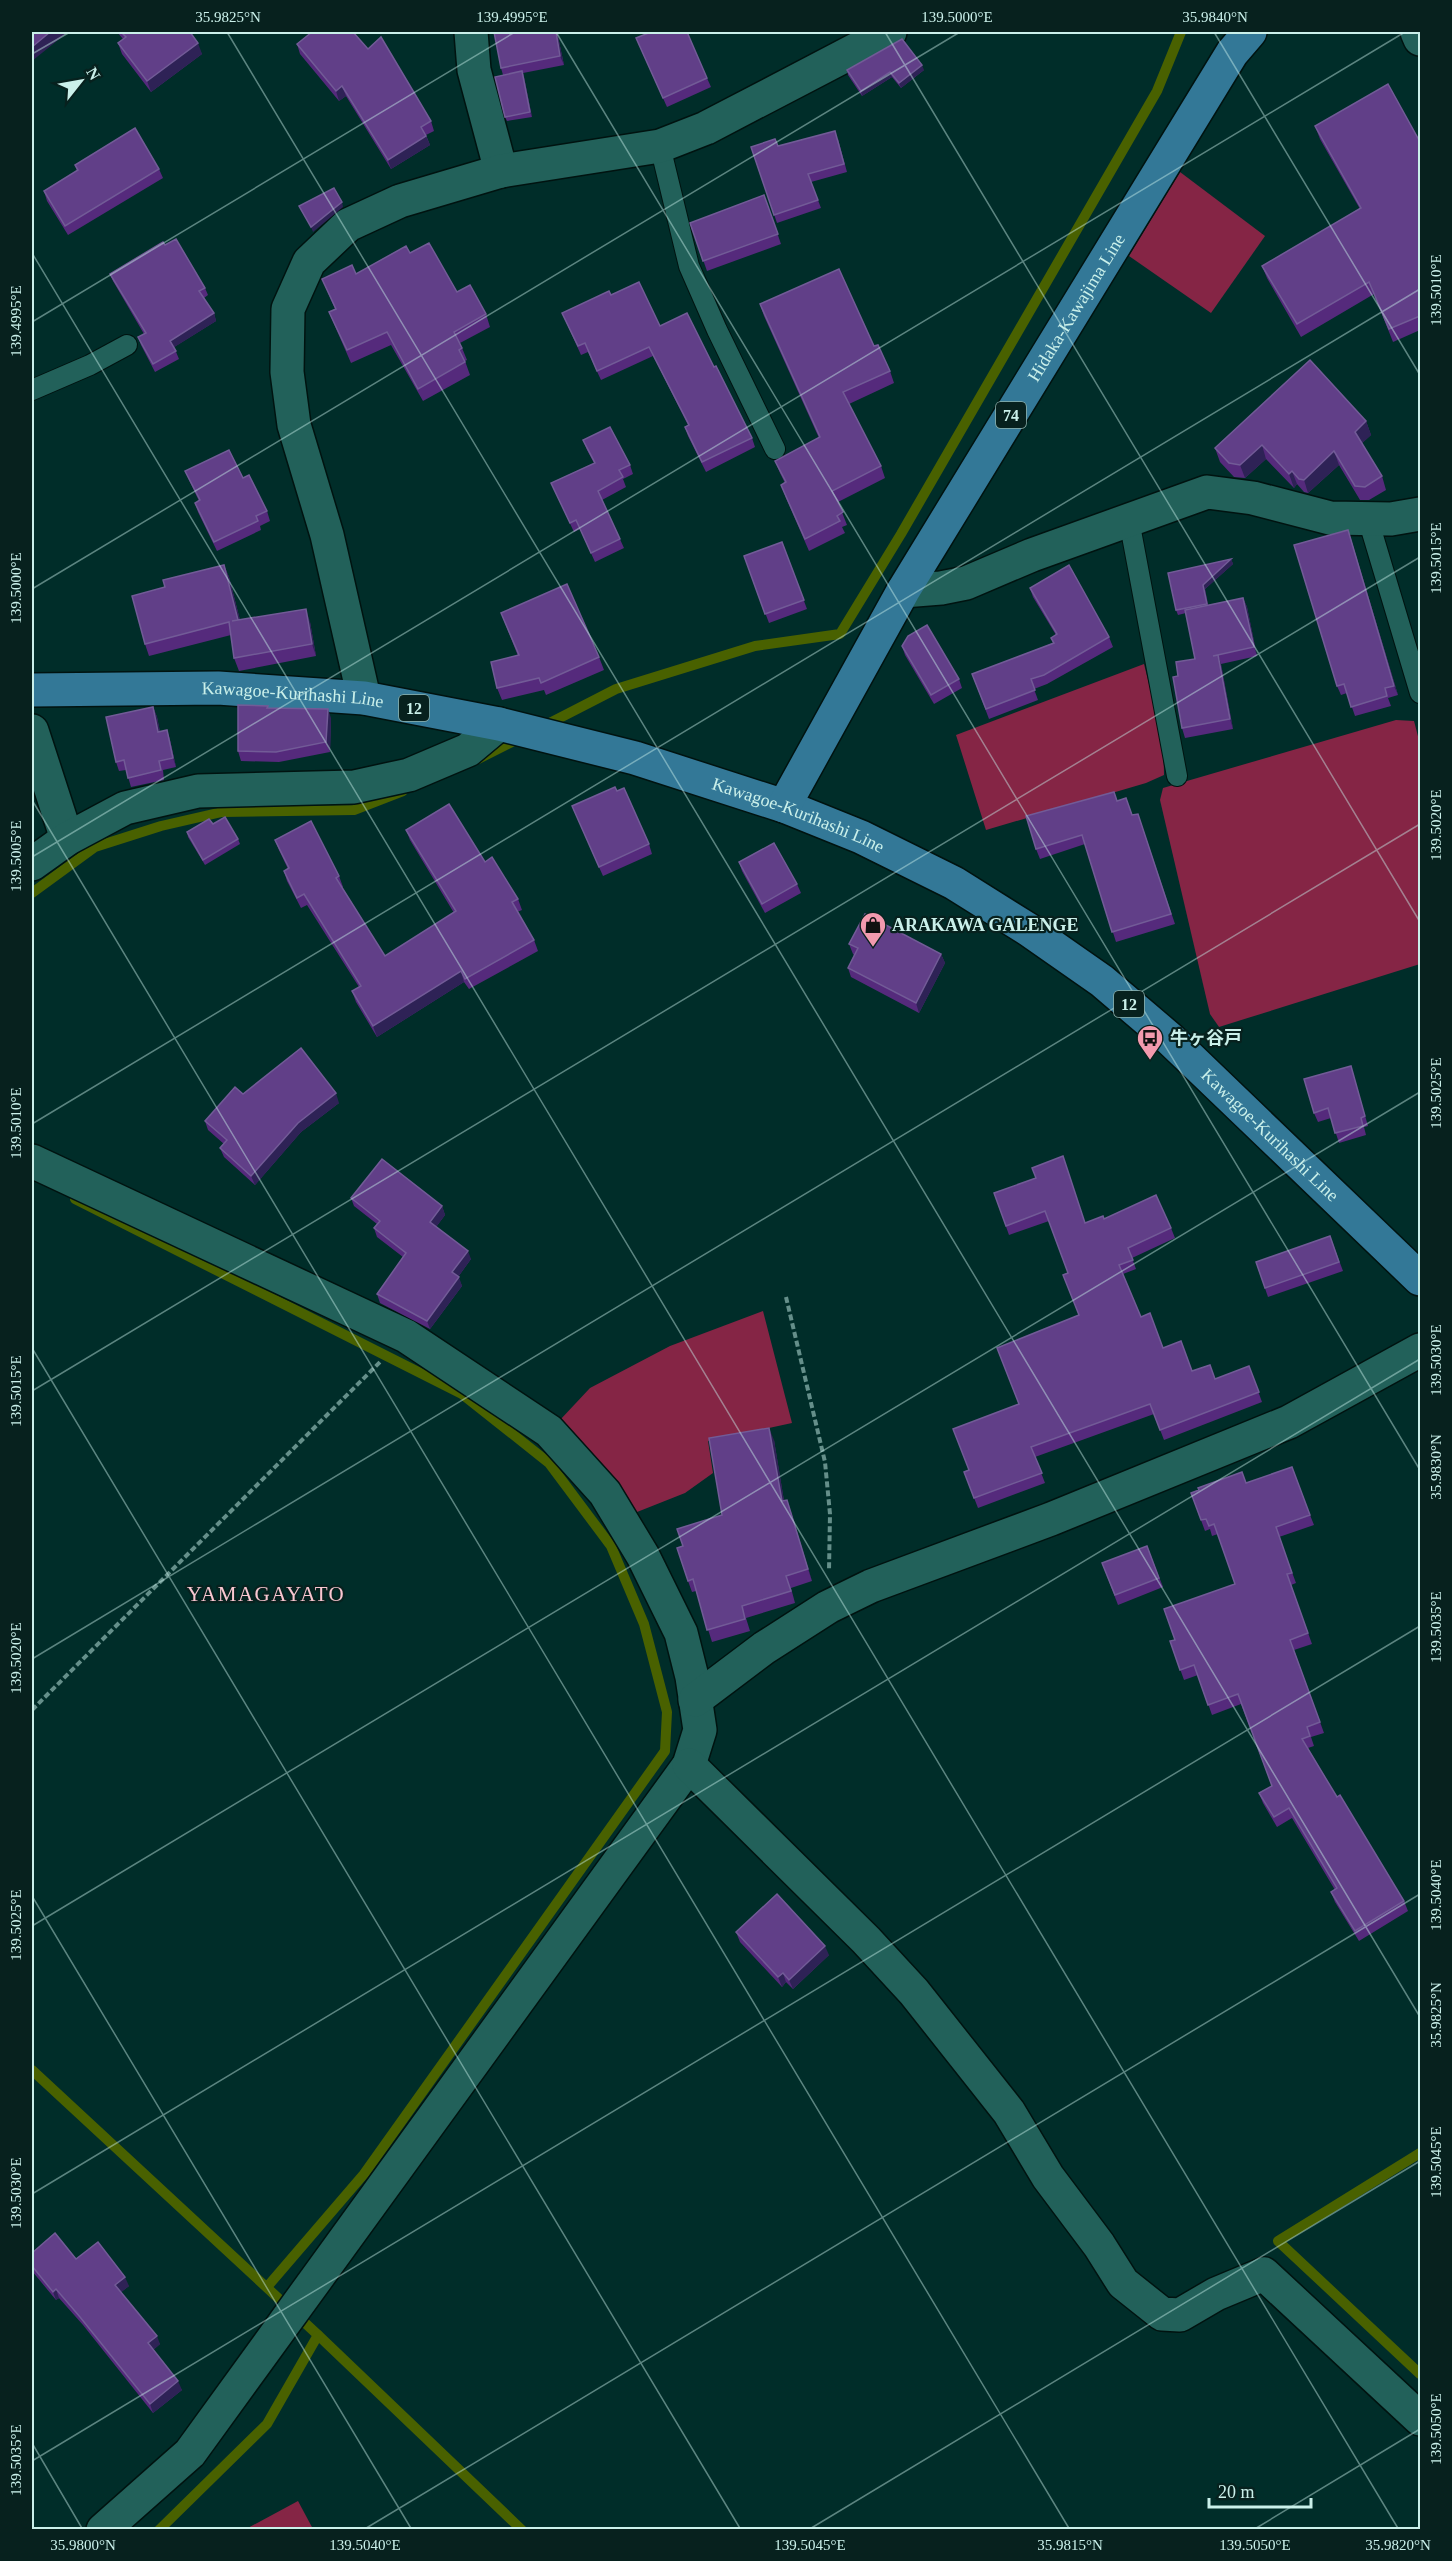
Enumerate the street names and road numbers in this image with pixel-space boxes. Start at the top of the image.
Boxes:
street label: Hidaka-Kawajima Line [1024,230,1129,385]
road number: 74 [996,402,1026,428]
street label: Kawagoe-Kurihashi Line [202,678,385,712]
road number: 12 [399,695,429,721]
street label: Kawagoe-Kurihashi Line [710,774,888,857]
road number: 12 [1114,991,1144,1017]
street label: Kawagoe-Kurihashi Line [1197,1065,1343,1206]

